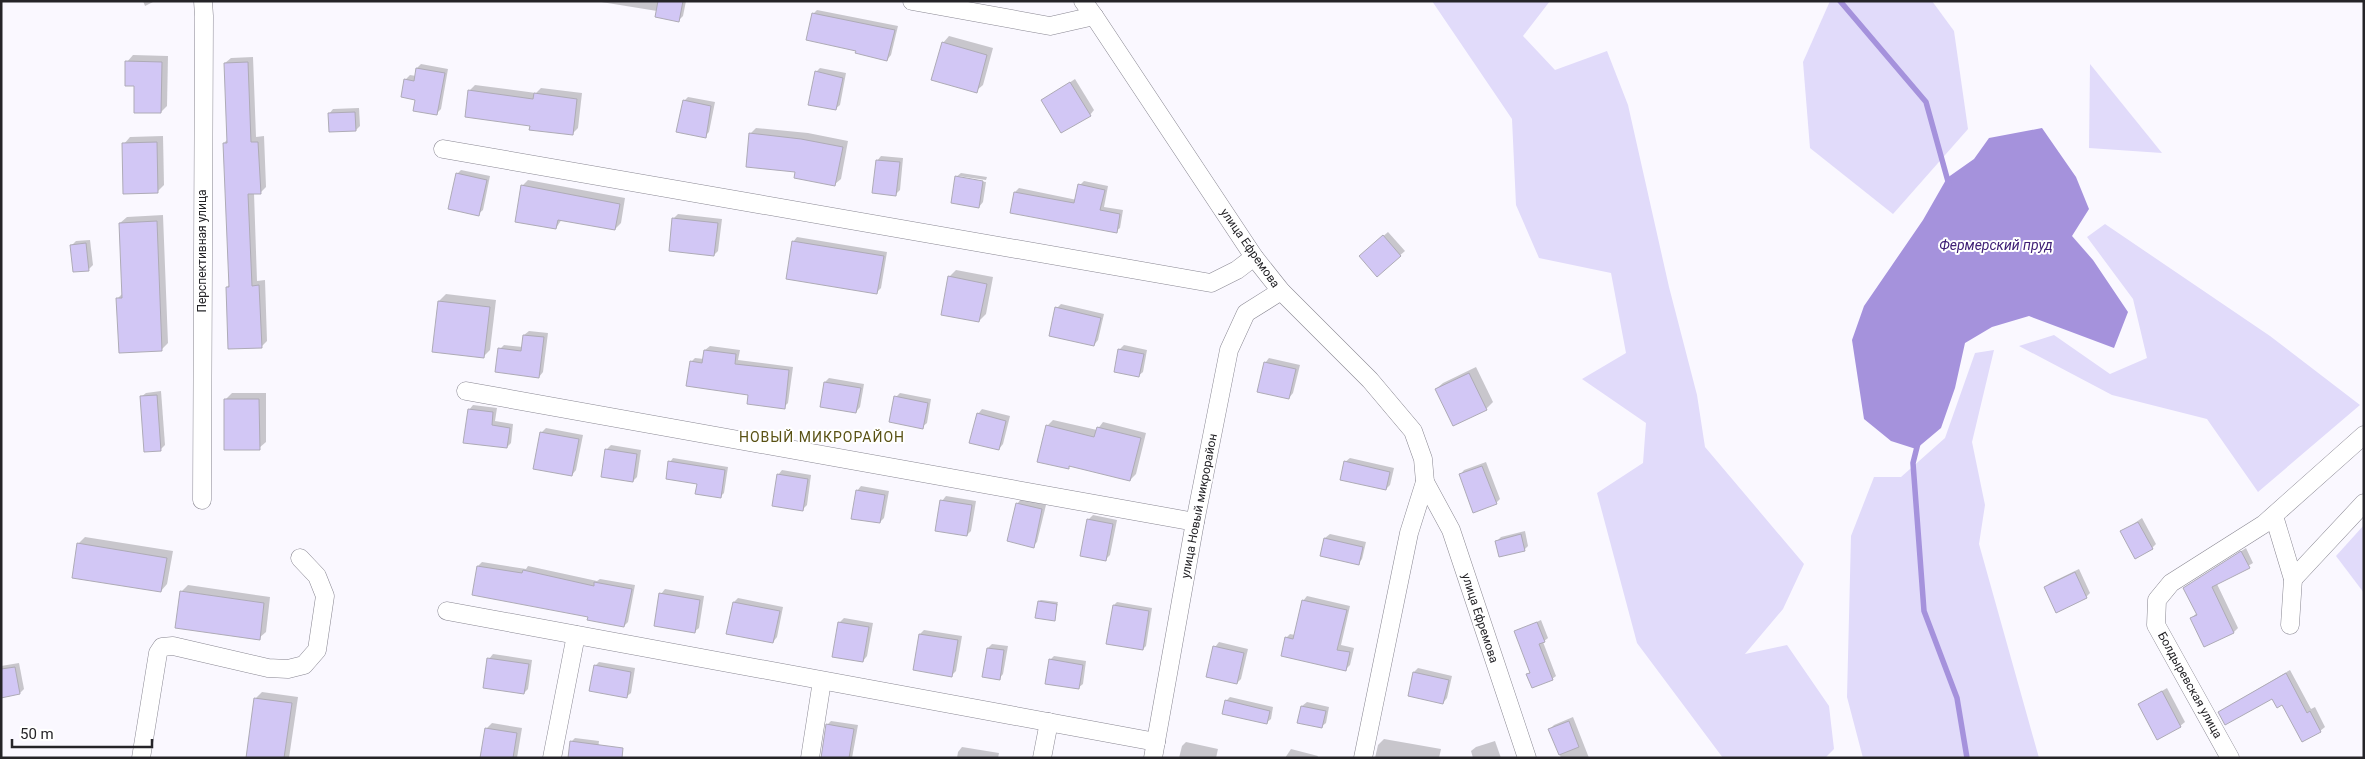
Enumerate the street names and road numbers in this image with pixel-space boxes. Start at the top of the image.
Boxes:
street label: Перспективная улица [195,189,209,313]
street label: улица Ефремова [1217,206,1283,290]
street label: улица Новый микрорайон [1178,432,1220,580]
street label: улица Ефремова [1459,571,1501,665]
street label: Болдыревская улица [2155,629,2225,741]

